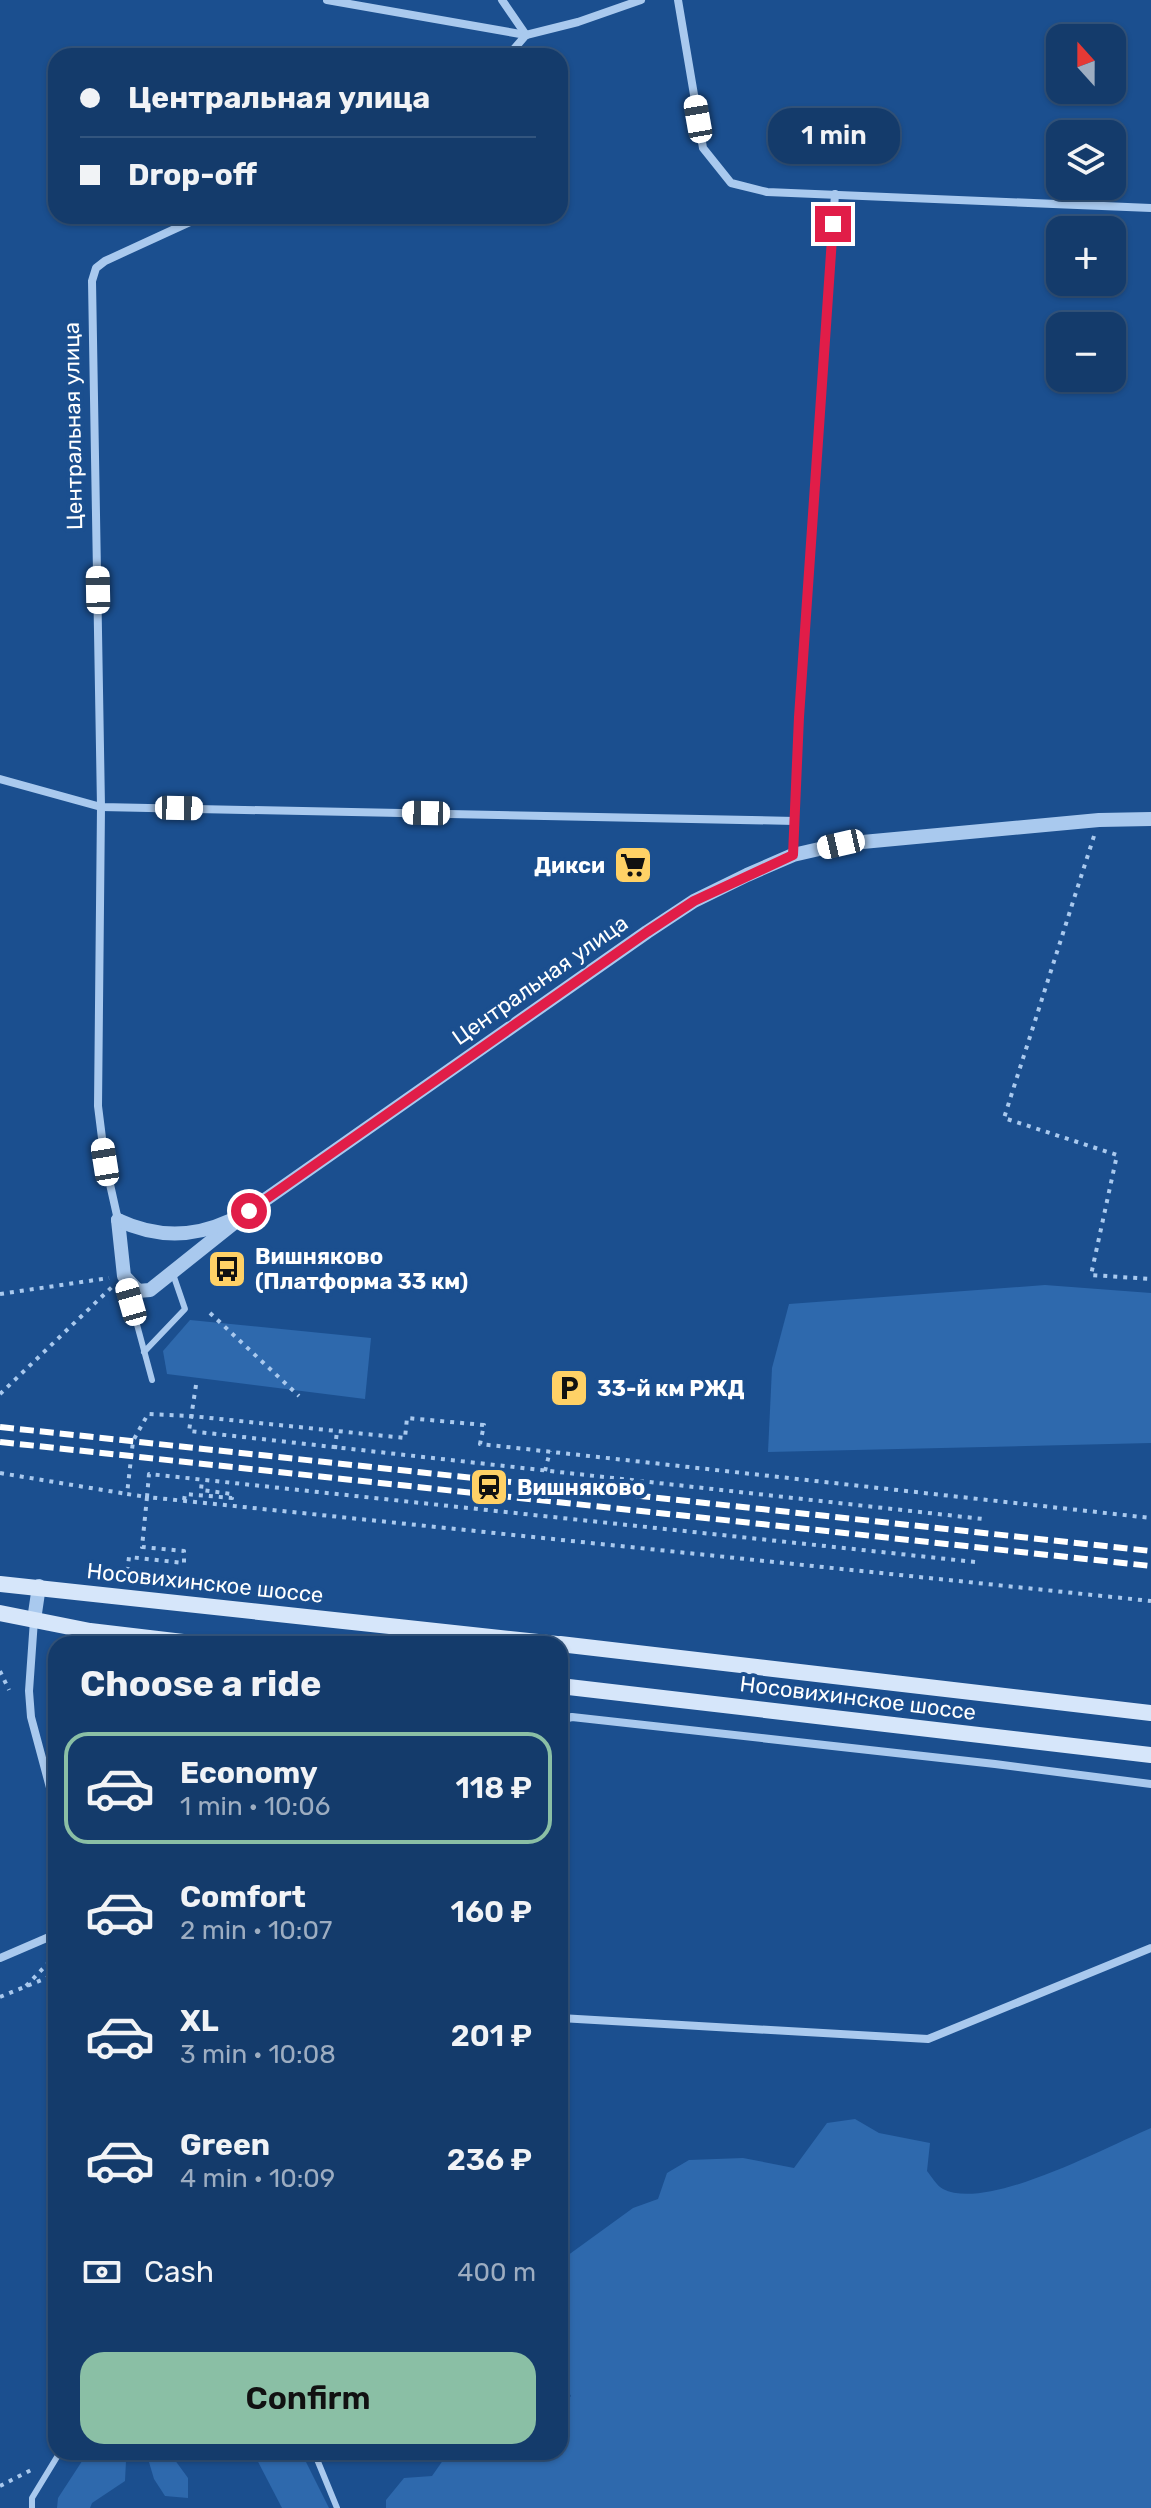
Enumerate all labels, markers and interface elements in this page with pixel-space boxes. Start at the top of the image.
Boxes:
north arrow [1046,24,1126,104]
map controls [1046,24,1126,392]
text: Центральная улица [128,80,430,116]
car [682,93,714,145]
callout: 1 min [767,108,899,164]
text: 1 min [801,120,867,151]
button: layers [1046,120,1126,200]
text: Drop-off [128,157,257,193]
route end [815,206,851,242]
button: + [1046,216,1126,296]
button: − [1046,312,1126,392]
street label: Центральная улица [58,322,88,530]
car [86,566,110,614]
car [155,796,203,820]
car [402,801,450,825]
car [815,827,867,861]
supermarket icon: Дикси [612,844,654,886]
place label: Дикси [534,852,605,879]
street label: Центральная улица [447,909,633,1051]
car [89,1136,121,1188]
route start [231,1193,267,1229]
place label: Вишняково (Платформа 33 км) [255,1243,468,1295]
bus stop icon: Вишняково (Платформа 33 км) [206,1248,248,1290]
car [113,1276,149,1328]
parking icon: 33-й км РЖД [548,1367,590,1409]
place label: 33-й км РЖД [597,1375,745,1402]
station icon: Вишняково [468,1466,510,1508]
place label: Вишняково [517,1474,645,1501]
street label: Носовихинское шоссе [85,1557,325,1609]
text: Choose a ride [80,1662,321,1705]
street label: Носовихинское шоссе [738,1670,978,1726]
icon: car [84,1752,156,1824]
text: Economy [180,1755,318,1791]
text: 118 ₽ [455,1770,532,1806]
text: 1 min · 10:06 [180,1791,330,1822]
icon: car [84,1876,156,1948]
text: Comfort [180,1879,306,1915]
text: 160 ₽ [451,1894,532,1930]
text: 2 min · 10:07 [180,1915,332,1946]
icon: car [84,2000,156,2072]
text: XL [180,2003,219,2039]
text: 201 ₽ [451,2018,532,2054]
text: 3 min · 10:08 [180,2039,336,2070]
icon: car [84,2124,156,2196]
text: Green [180,2127,270,2163]
text: 236 ₽ [447,2142,532,2178]
text: 4 min · 10:09 [180,2163,335,2194]
icon: cash [80,2250,124,2294]
text: Cash [144,2254,214,2290]
text: 400 m [457,2257,536,2288]
button: Confirm [80,2352,536,2444]

